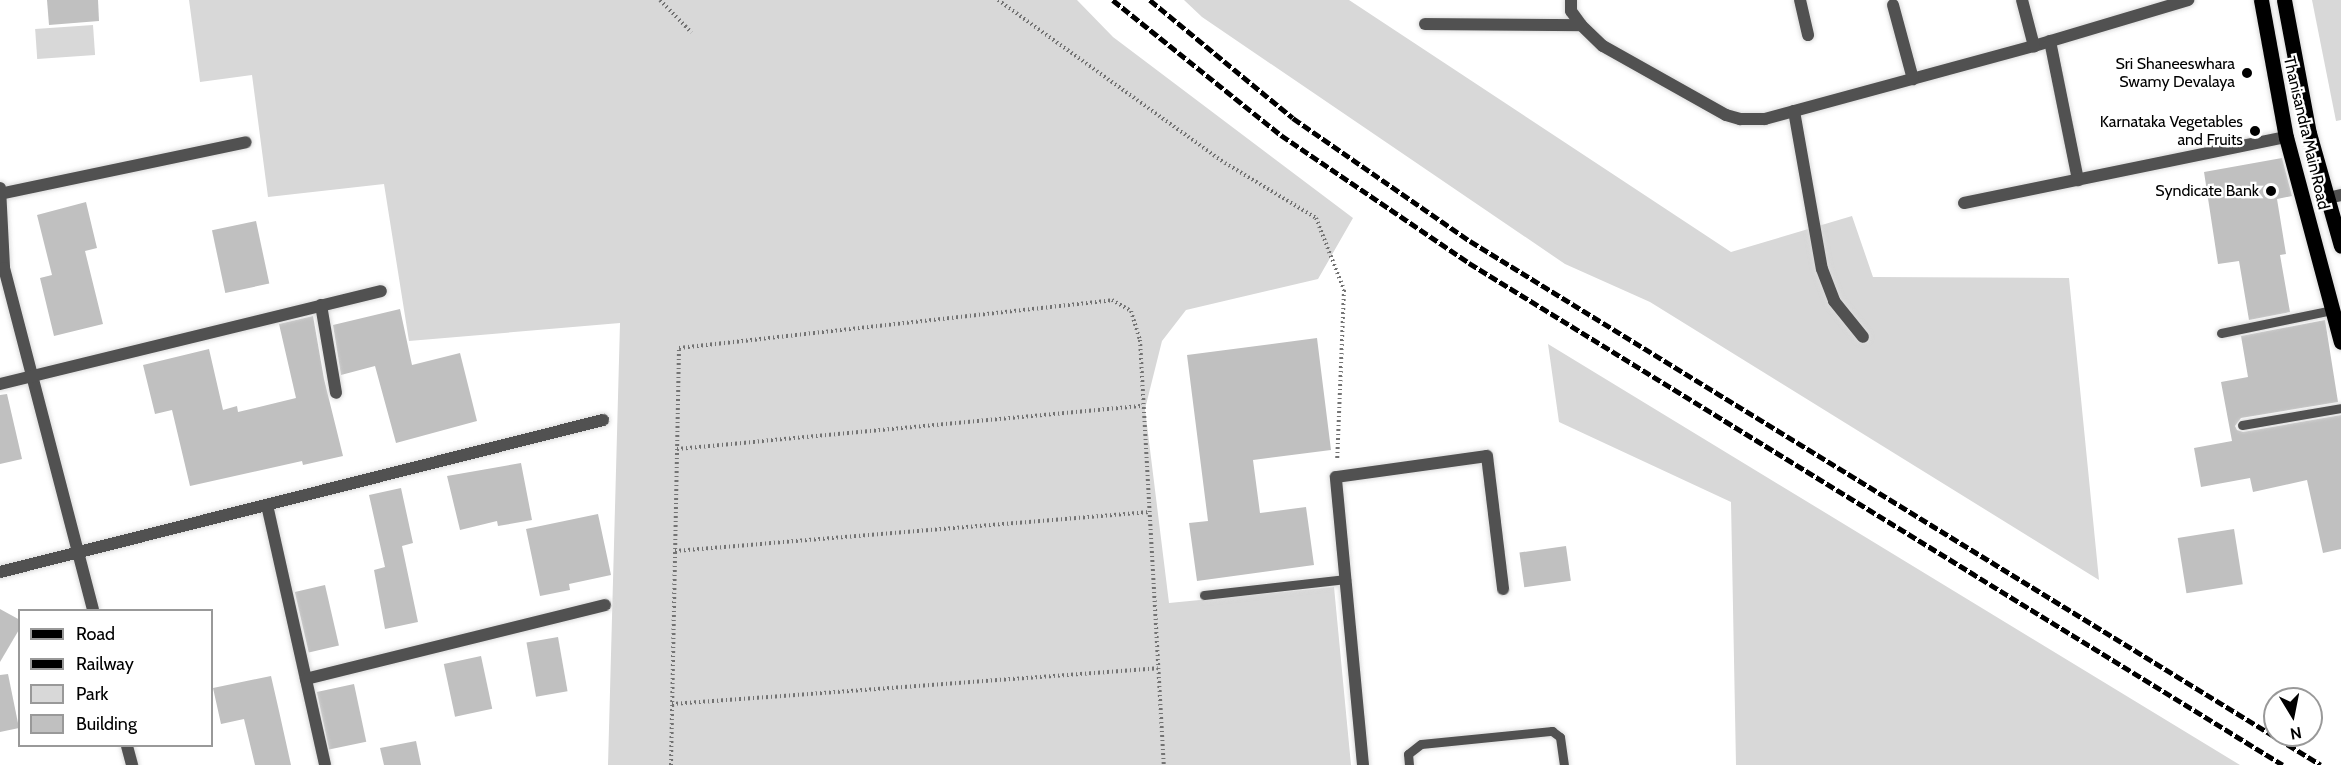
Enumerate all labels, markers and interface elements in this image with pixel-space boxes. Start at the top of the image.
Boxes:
place label: Sri Shaneeswhara Swamy Devalaya [2116,54,2235,92]
street label: Thanisandra Main Road [2279,55,2333,211]
marker: Sri Shaneeswhara Swamy Devalaya [2240,66,2254,80]
place label: Karnataka Vegetables and Fruits [2100,112,2243,150]
marker: Karnataka Vegetables and Fruits [2248,124,2262,138]
place label: Syndicate Bank [2155,181,2259,201]
marker: Syndicate Bank [2264,184,2278,198]
legend [18,609,213,747]
text: Road [76,623,115,645]
text: Railway [76,653,134,675]
text: Park [76,683,108,705]
north arrow [2263,687,2323,747]
text: Building [76,713,137,735]
text: N [2289,723,2303,744]

